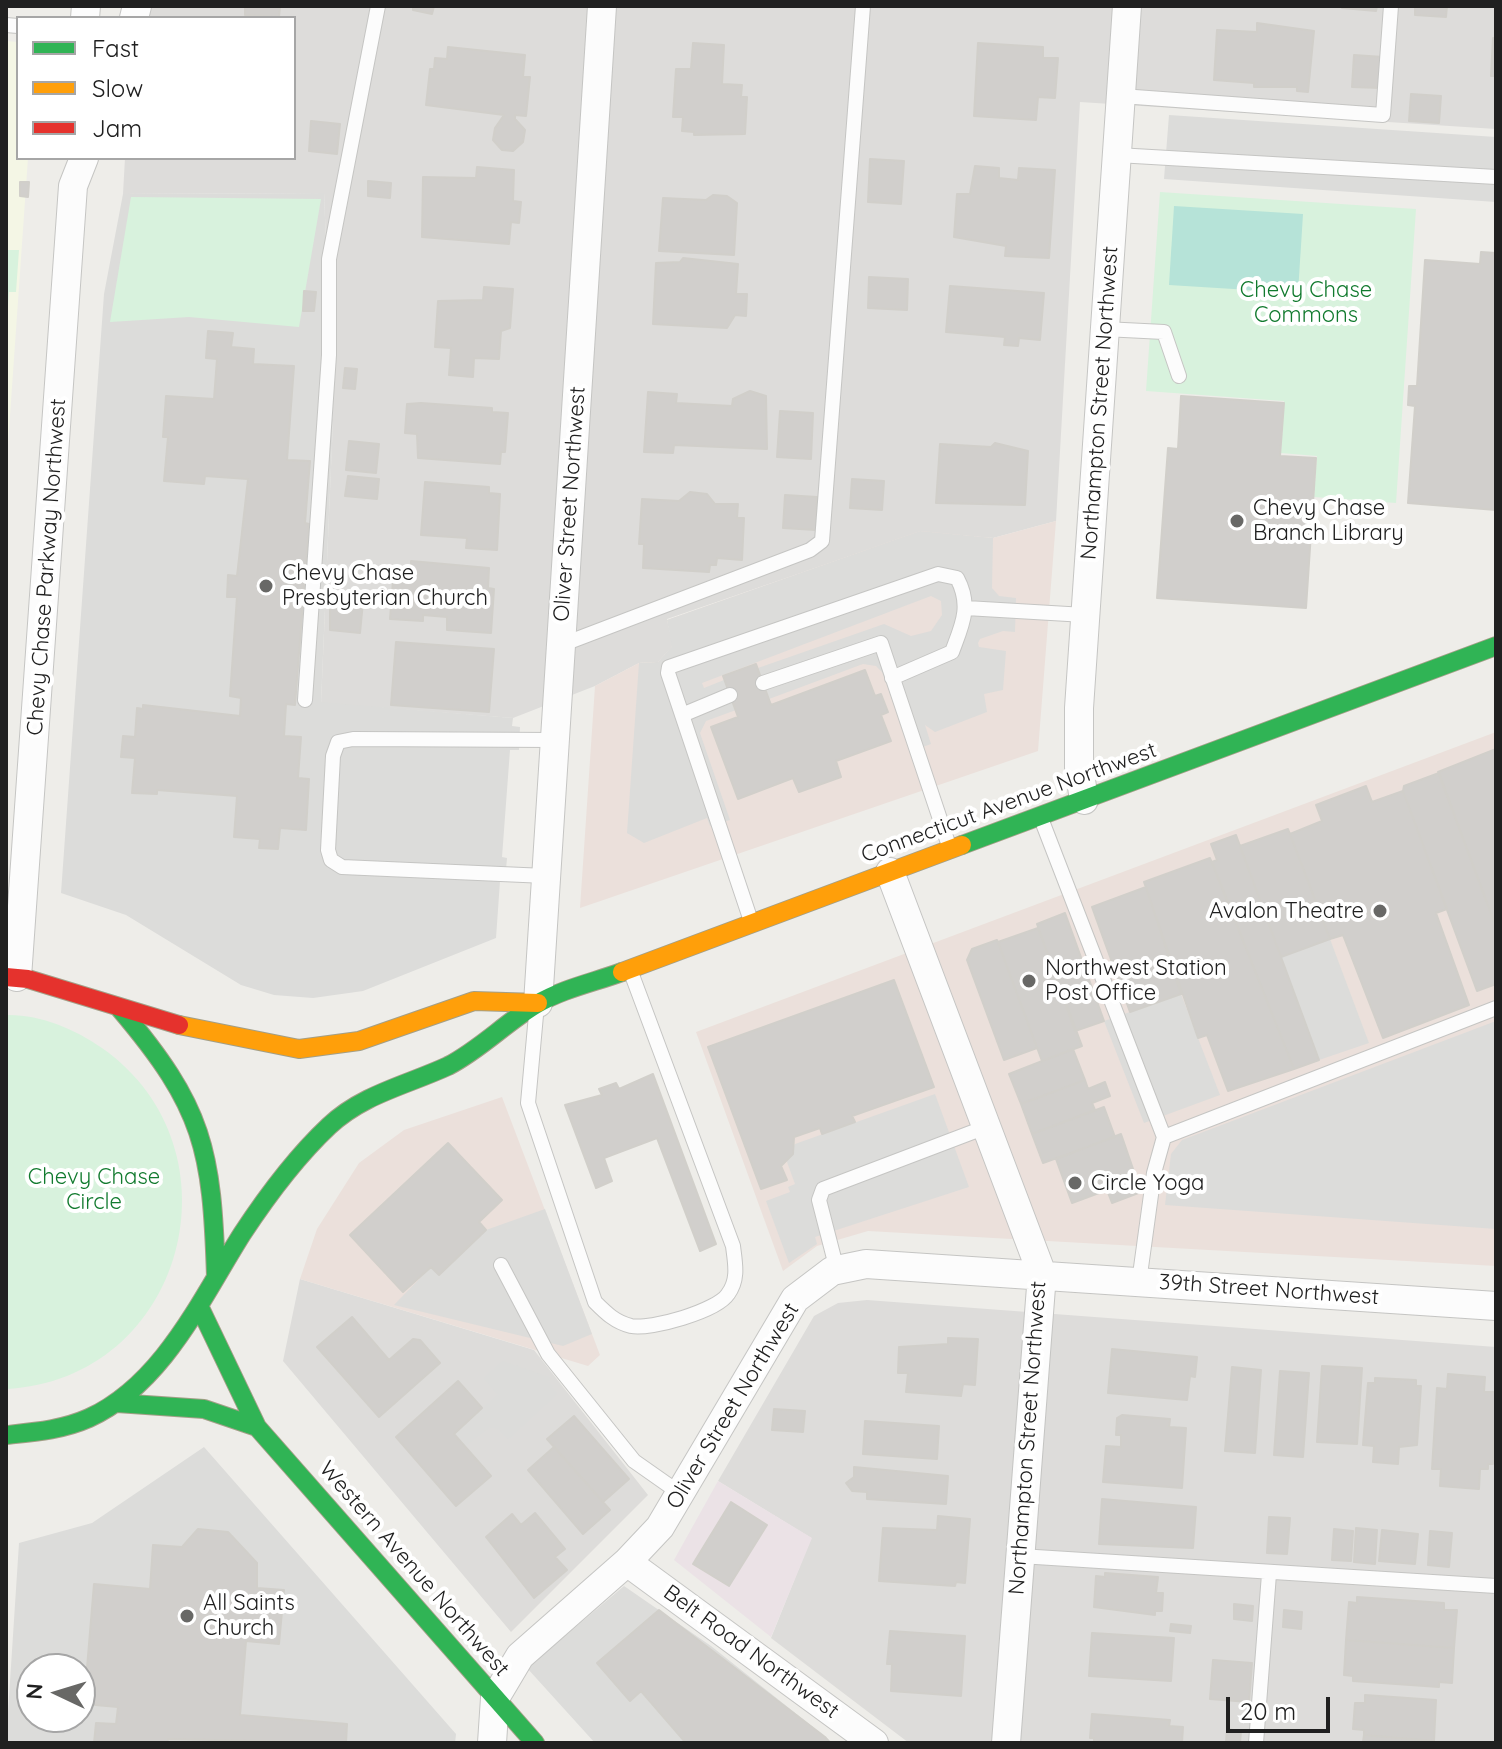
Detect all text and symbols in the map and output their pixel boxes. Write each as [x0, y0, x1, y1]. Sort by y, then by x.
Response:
legend [16, 16, 296, 160]
text: Fast [92, 33, 139, 63]
text: Slow [92, 73, 143, 103]
text: Jam [92, 113, 142, 143]
street label: Northampton Street Northwest [1076, 245, 1124, 561]
park label: Chevy Chase Commons [1240, 277, 1372, 328]
street label: Oliver Street Northwest [549, 386, 591, 622]
street label: Chevy Chase Parkway Northwest [22, 398, 72, 736]
place label: Chevy Chase Branch Library [1253, 495, 1404, 546]
marker: Chevy Chase Branch Library [1228, 512, 1246, 530]
place label: Chevy Chase Presbyterian Church [282, 560, 488, 612]
marker: Chevy Chase Presbyterian Church [257, 577, 275, 595]
street label: Connecticut Avenue Northwest [858, 737, 1160, 869]
place label: Avalon Theatre [1209, 898, 1364, 924]
marker: Avalon Theatre [1371, 902, 1389, 920]
place label: Northwest Station Post Office [1045, 955, 1227, 1006]
marker: Northwest Station Post Office [1020, 972, 1038, 990]
park label: Chevy Chase Circle [28, 1164, 160, 1216]
place label: Circle Yoga [1091, 1170, 1204, 1196]
marker: Circle Yoga [1066, 1174, 1084, 1192]
street label: 39th Street Northwest [1158, 1269, 1380, 1311]
street label: Northampton Street Northwest [1004, 1280, 1052, 1596]
street label: Oliver Street Northwest [661, 1298, 805, 1514]
street label: Western Avenue Northwest [313, 1456, 515, 1682]
street label: Belt Road Northwest [658, 1580, 844, 1724]
place label: All Saints Church [203, 1590, 295, 1642]
marker: All Saints Church [178, 1607, 196, 1625]
north arrow [16, 1653, 96, 1733]
scale bar [1230, 1681, 1334, 1731]
text: N [20, 1682, 49, 1701]
text: 20 m [1240, 1696, 1296, 1726]

